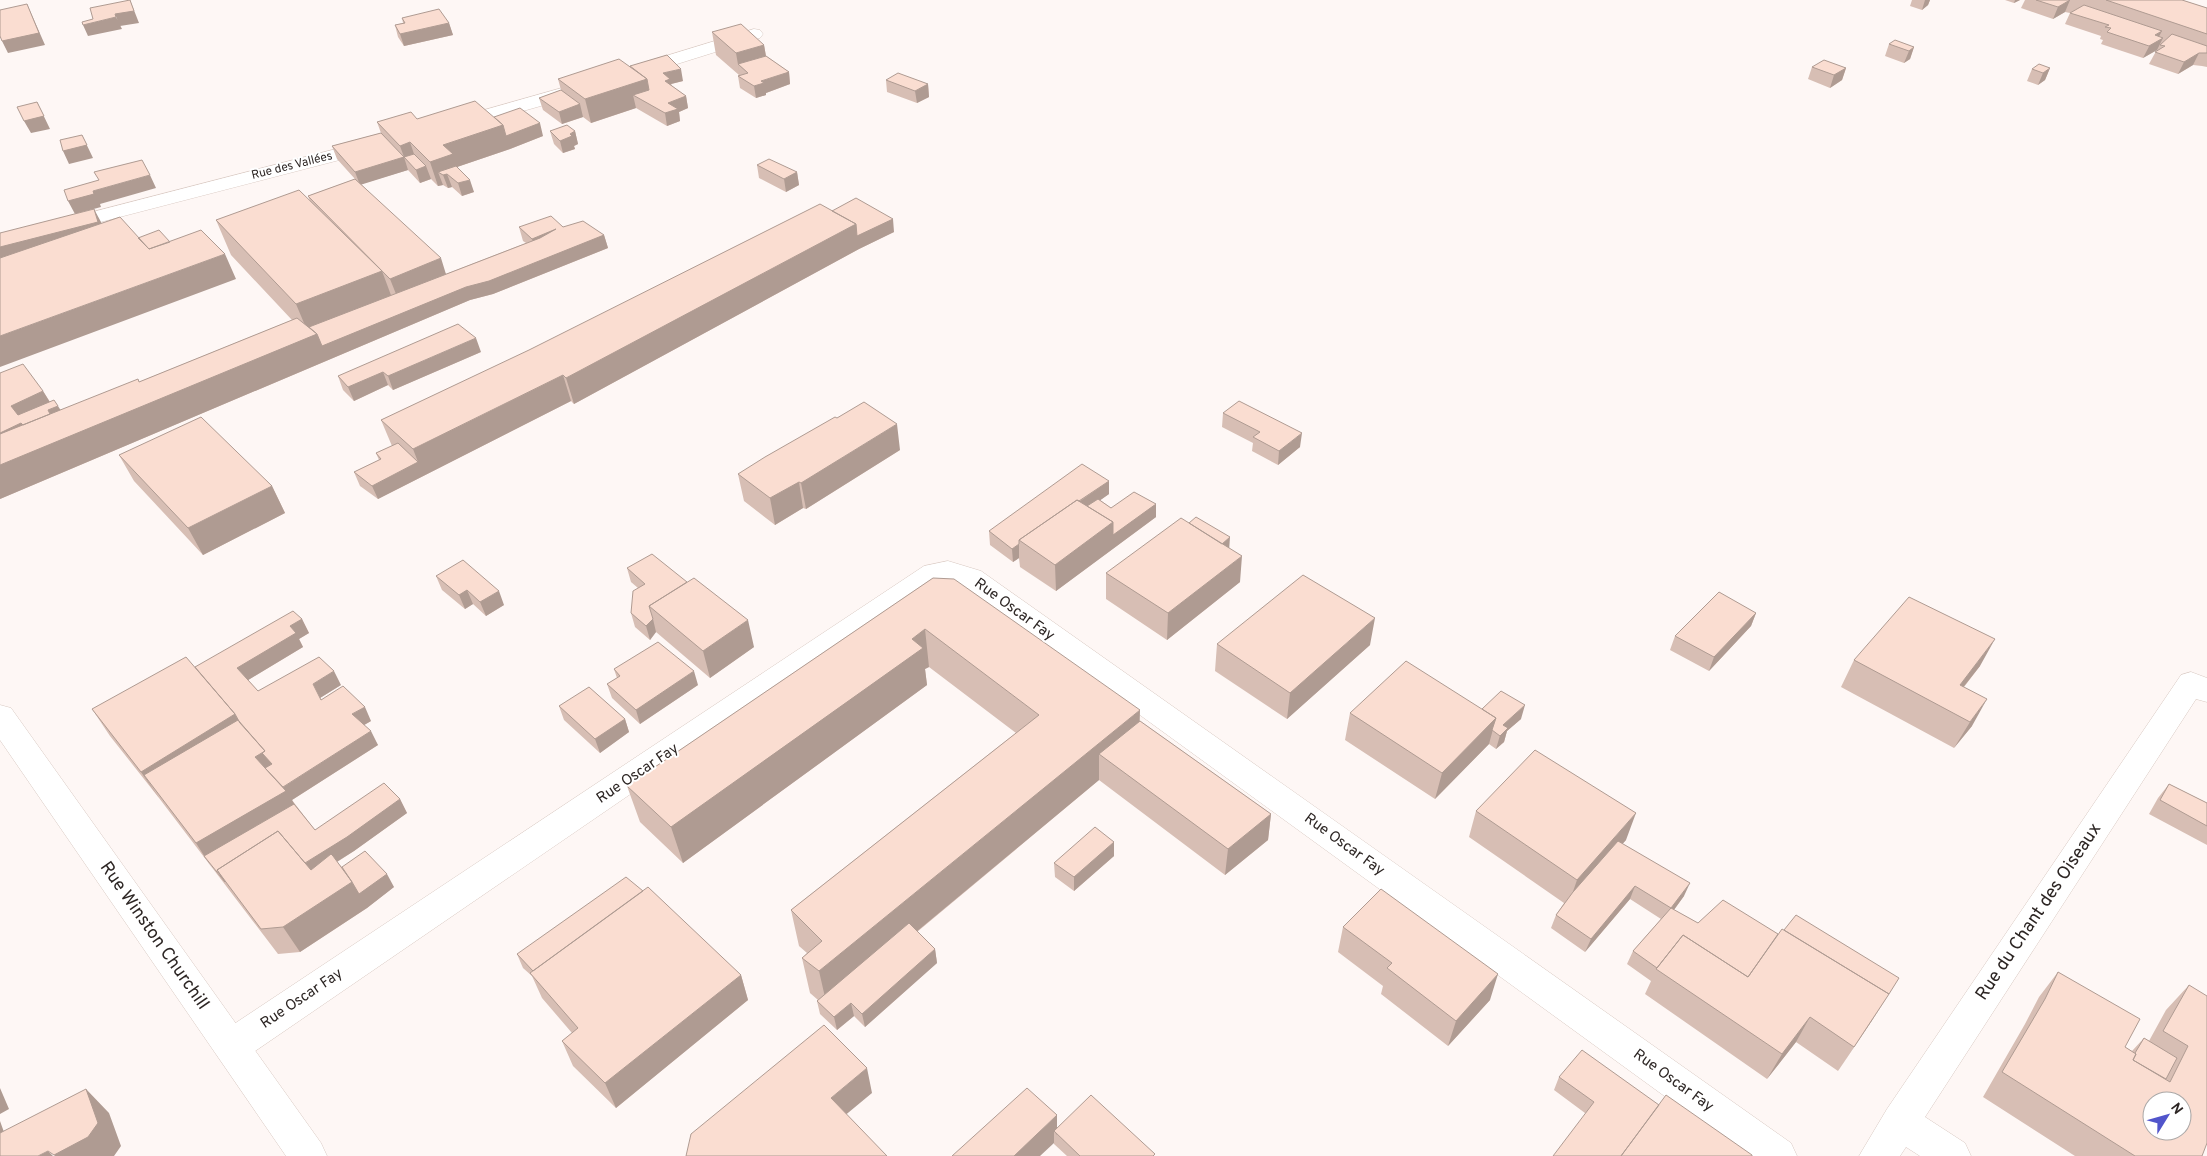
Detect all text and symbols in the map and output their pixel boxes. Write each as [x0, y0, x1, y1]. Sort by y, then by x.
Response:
street label: Rue des Vallées [250, 148, 334, 184]
street label: Rue Oscar Fay [970, 574, 1058, 646]
street label: Rue Oscar Fay [593, 740, 683, 808]
street label: Rue Oscar Fay [1300, 809, 1388, 881]
street label: Rue du Chant des Oiseaux [1971, 819, 2107, 1005]
street label: Rue Winston Churchill [94, 857, 214, 1015]
street label: Rue Oscar Fay [257, 965, 347, 1033]
street label: Rue Oscar Fay [1629, 1045, 1717, 1117]
north arrow [2142, 1091, 2192, 1141]
text: N [2166, 1100, 2186, 1118]

